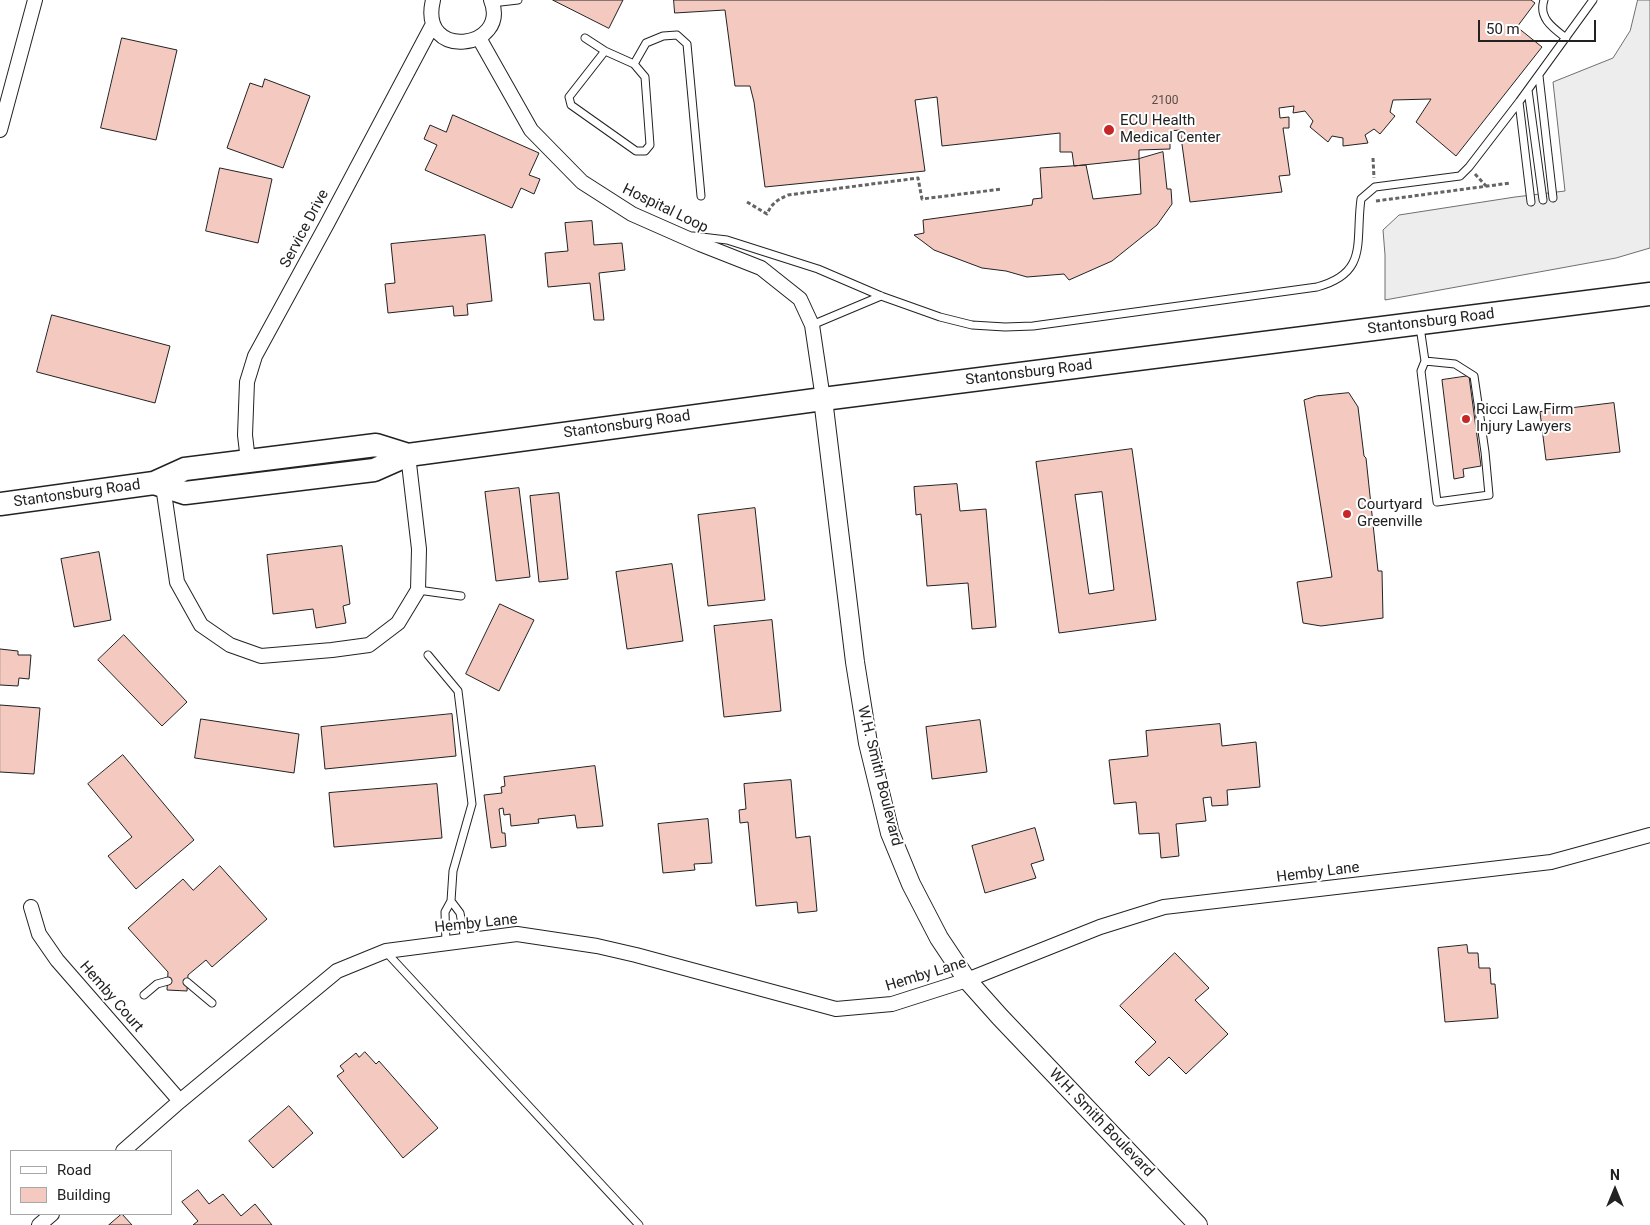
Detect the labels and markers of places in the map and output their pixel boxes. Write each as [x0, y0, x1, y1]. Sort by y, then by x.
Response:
place label: ECU Health Medical Center [1120, 112, 1220, 147]
marker: ECU Health Medical Center [1102, 123, 1116, 137]
place label: Ricci Law Firm Injury Lawyers [1476, 401, 1573, 436]
marker: Ricci Law Firm Injury Lawyers [1460, 413, 1472, 425]
place label: Courtyard Greenville [1357, 496, 1423, 531]
marker: Courtyard Greenville [1341, 508, 1353, 520]

